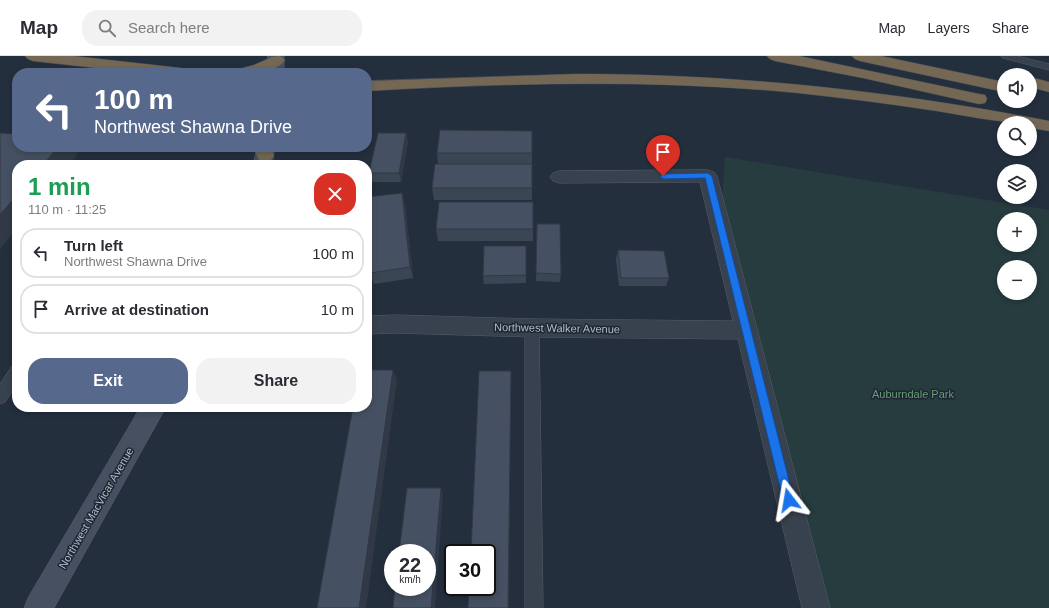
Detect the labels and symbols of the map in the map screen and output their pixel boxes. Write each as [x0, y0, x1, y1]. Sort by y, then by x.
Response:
pin [646, 135, 680, 176]
street label: Northwest Walker Avenue [494, 321, 620, 335]
park label: Auburndale Park [872, 388, 954, 400]
street label: Northwest MacVicar Avenue [56, 445, 136, 571]
position arrow [768, 479, 810, 521]
speed limit sign: 30 [444, 544, 496, 596]

